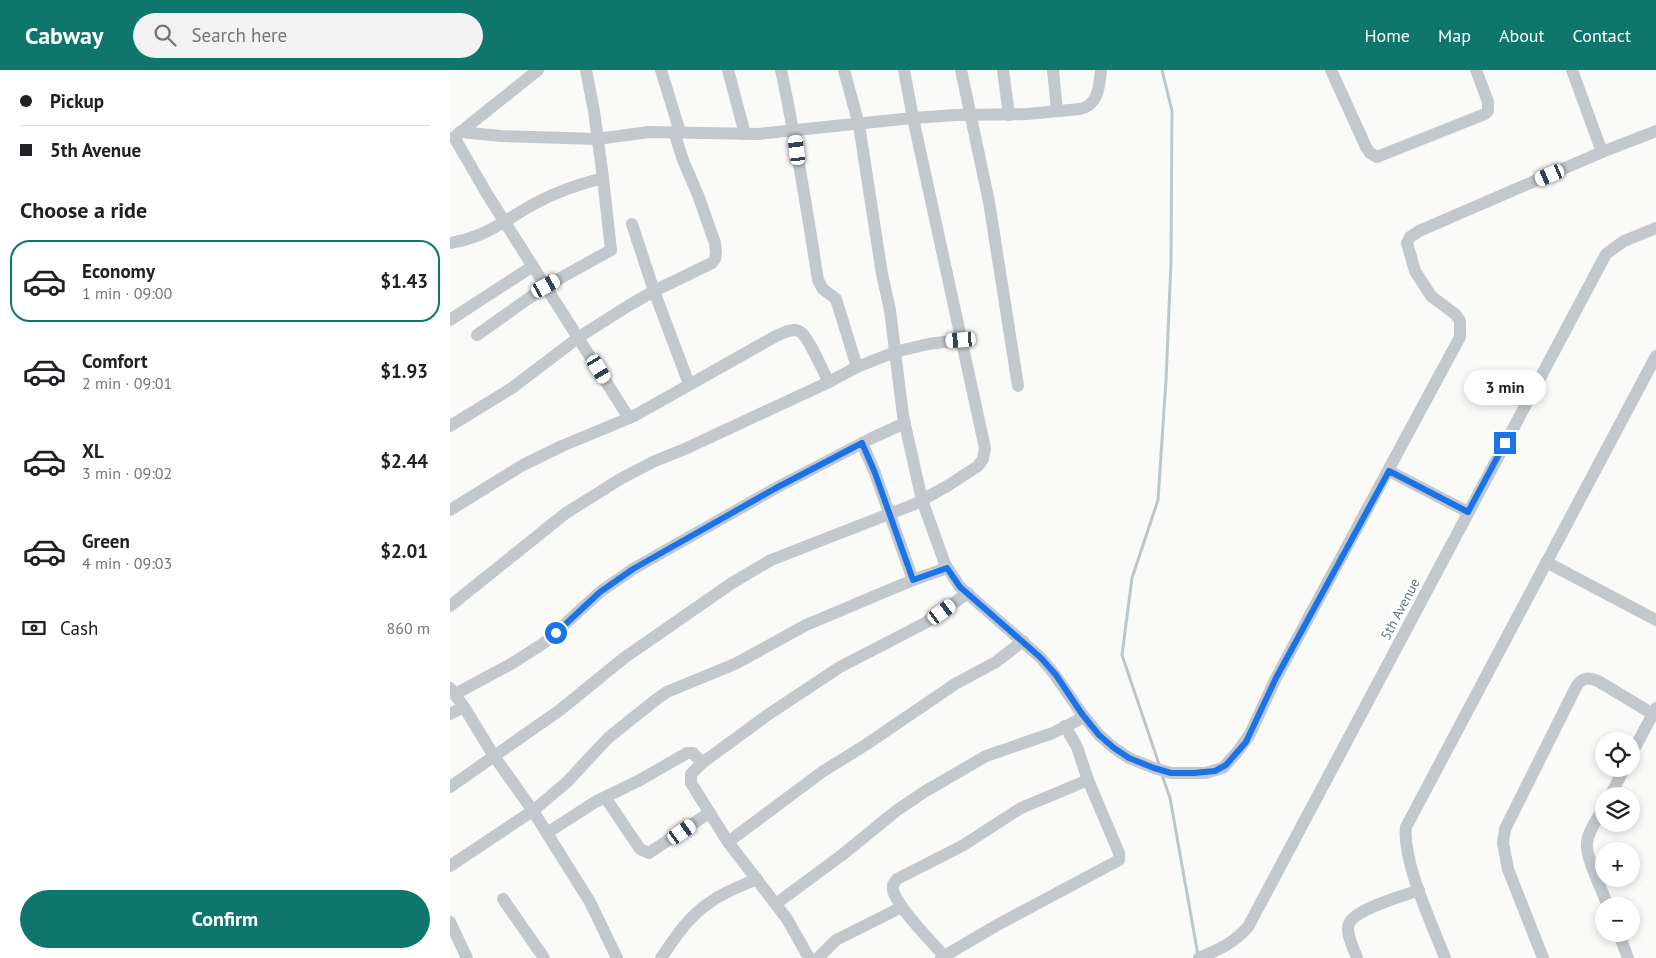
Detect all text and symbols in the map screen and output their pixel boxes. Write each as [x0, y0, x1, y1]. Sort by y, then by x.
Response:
search box [133, 13, 483, 58]
text: Cabway [25, 20, 103, 51]
icon: search [151, 21, 179, 49]
text: Search here [191, 23, 287, 47]
text: Home [1364, 24, 1410, 47]
text: Map [1438, 24, 1471, 47]
text: About [1499, 24, 1545, 47]
text: Contact [1573, 24, 1631, 47]
text: Pickup [50, 89, 104, 113]
car [787, 134, 806, 166]
text: 5th Avenue [50, 138, 141, 162]
car [1533, 162, 1566, 188]
text: Choose a ride [20, 196, 147, 224]
icon: car [22, 259, 67, 304]
text: Economy [82, 259, 155, 283]
text: $1.43 [380, 269, 428, 293]
car [529, 272, 562, 300]
text: 1 min · 09:00 [82, 283, 172, 303]
car [945, 331, 976, 349]
icon: car [22, 349, 67, 394]
text: Comfort [82, 349, 148, 373]
car [584, 352, 613, 386]
text: $1.93 [380, 359, 428, 383]
callout: 3 min [1464, 370, 1546, 406]
text: 2 min · 09:01 [82, 373, 172, 393]
text: 3 min [1485, 377, 1525, 397]
route end [1494, 432, 1516, 454]
icon: car [22, 439, 67, 484]
text: XL [82, 439, 104, 463]
text: $2.44 [380, 449, 428, 473]
text: 3 min · 09:02 [82, 463, 172, 483]
icon: car [22, 529, 67, 574]
text: Green [82, 529, 130, 553]
text: $2.01 [380, 539, 428, 563]
text: 4 min · 09:03 [82, 553, 172, 573]
street label: 5th Avenue [1376, 575, 1424, 643]
car [925, 597, 958, 627]
icon: cash [20, 614, 48, 642]
text: Cash [60, 616, 98, 640]
text: 860 m [387, 618, 430, 638]
route start [545, 622, 567, 644]
map controls [1595, 732, 1640, 942]
button: locate [1595, 732, 1640, 777]
button: layers [1595, 787, 1640, 832]
car [665, 817, 698, 847]
button: + [1595, 842, 1640, 887]
button: Confirm [20, 890, 430, 948]
button: − [1595, 897, 1640, 942]

